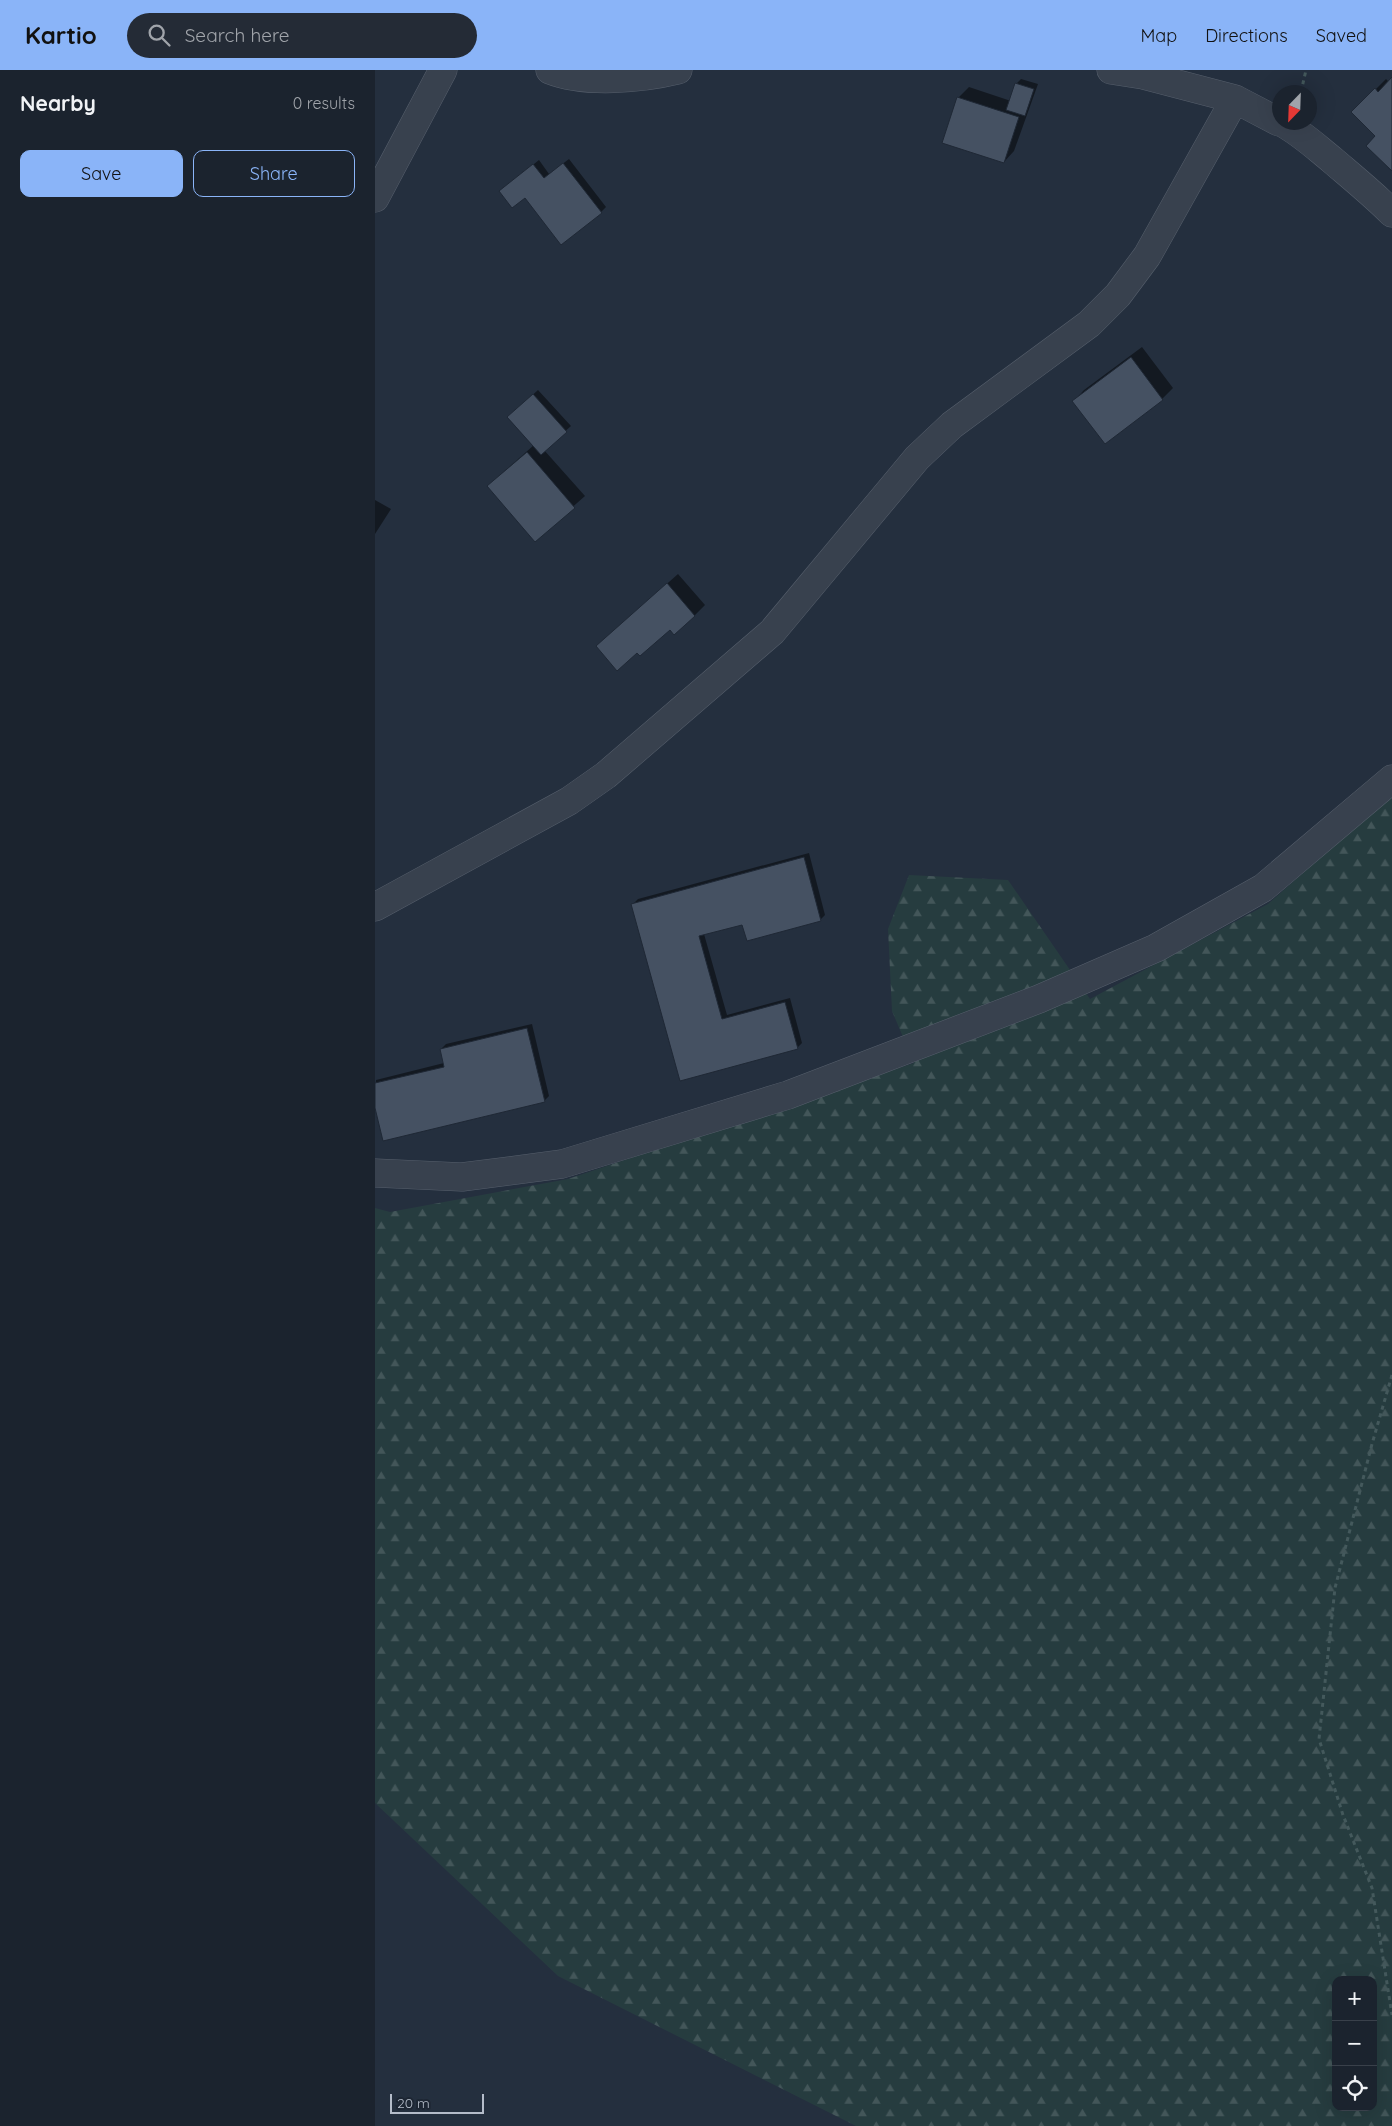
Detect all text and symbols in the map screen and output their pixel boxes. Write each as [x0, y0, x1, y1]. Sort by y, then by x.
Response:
search box [127, 13, 477, 58]
text: Kartio [25, 20, 97, 50]
icon: search [145, 21, 173, 49]
text: Search here [185, 23, 290, 47]
text: Map [1140, 24, 1177, 47]
text: Directions [1205, 24, 1288, 47]
text: Saved [1316, 24, 1367, 47]
north arrow [1272, 85, 1317, 130]
text: Nearby [20, 90, 96, 116]
text: 0 results [293, 93, 355, 113]
button: Save [20, 150, 183, 197]
button: Share [193, 150, 355, 197]
map controls [1332, 1976, 1377, 2111]
button: + [1332, 1976, 1377, 2021]
button: − [1332, 2021, 1377, 2066]
button: locate [1332, 2066, 1377, 2111]
scale bar [390, 2091, 484, 2114]
text: 20 m [397, 2094, 430, 2112]

